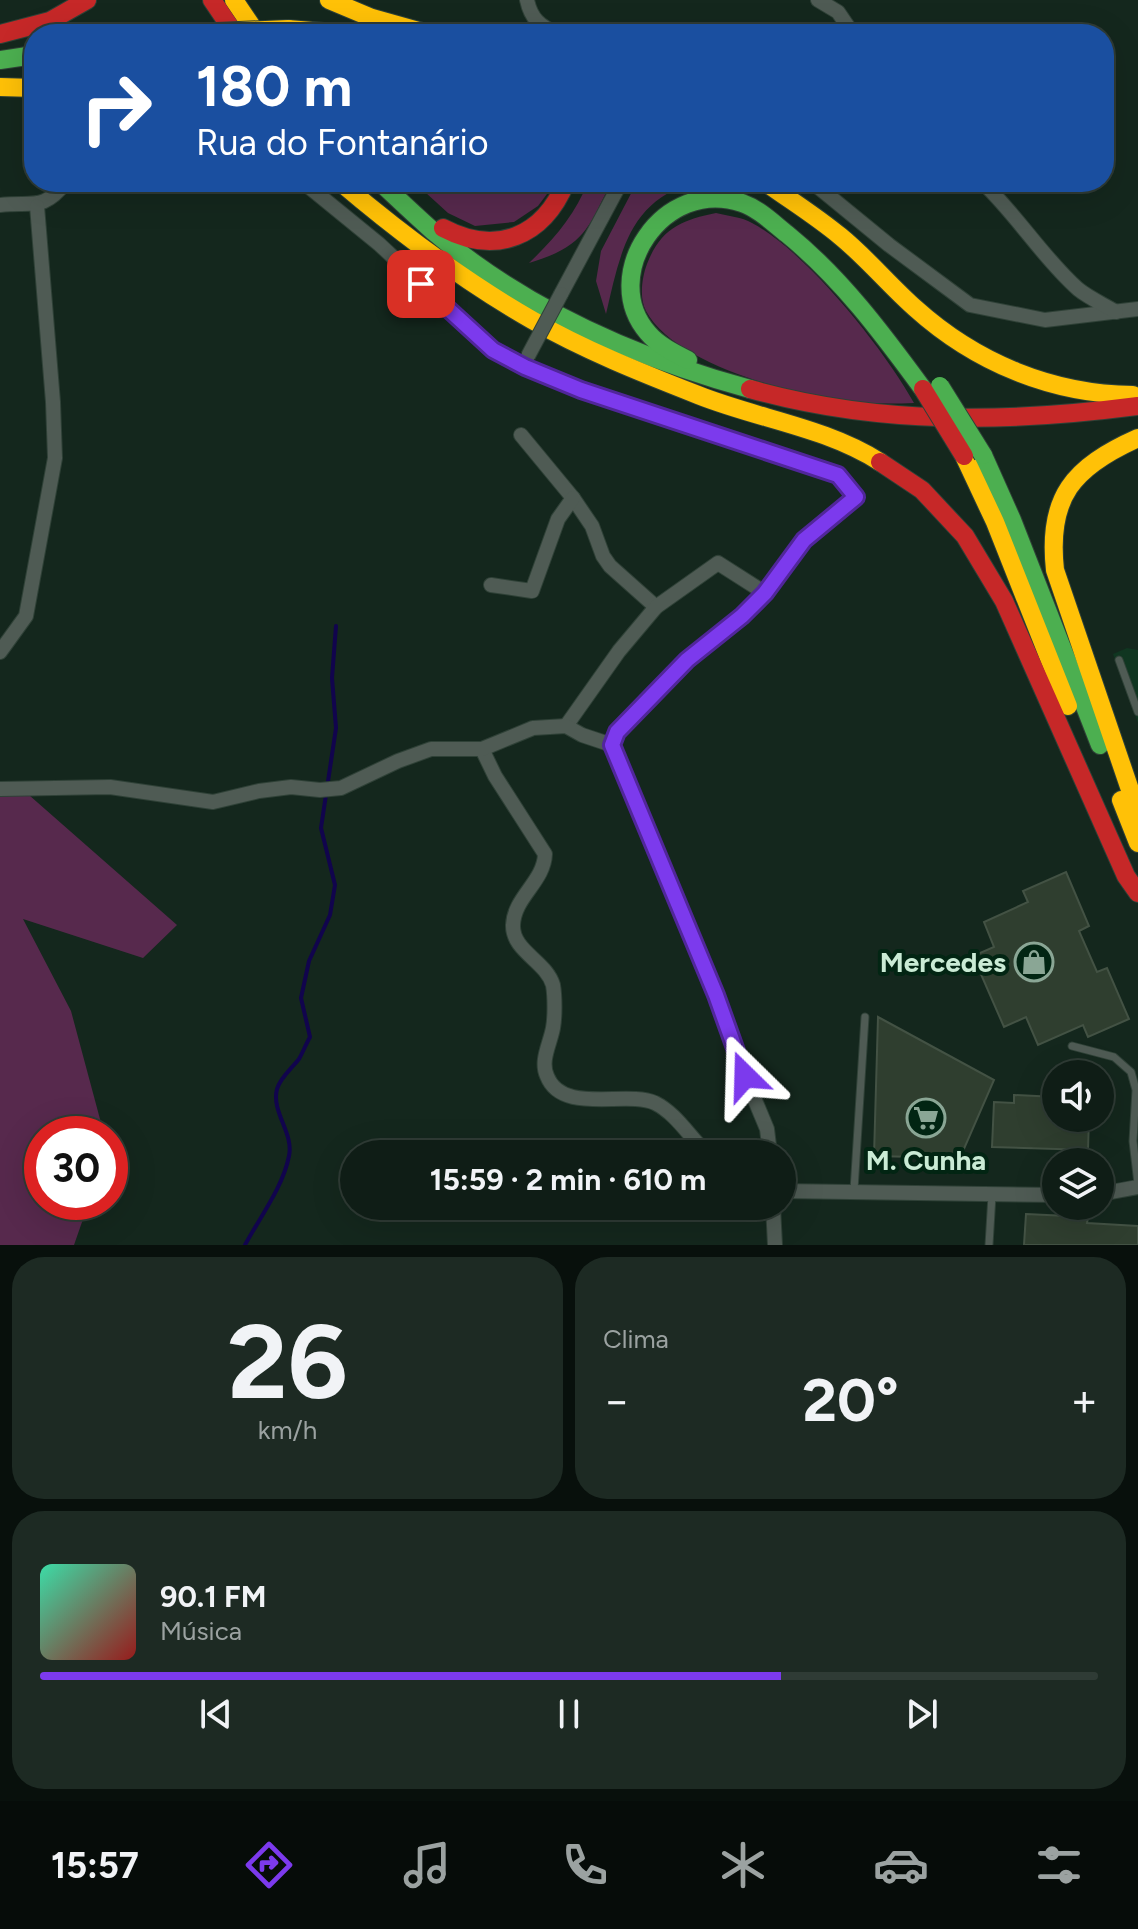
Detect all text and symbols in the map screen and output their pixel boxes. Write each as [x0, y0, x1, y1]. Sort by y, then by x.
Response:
text: 180 m [196, 53, 352, 120]
icon: right [64, 56, 168, 160]
text: Rua do Fontanário [196, 121, 489, 164]
pin [387, 250, 455, 318]
icon: arrive [399, 262, 443, 306]
shop icon: Mercedes [1013, 941, 1055, 983]
place label: Mercedes [880, 945, 1006, 979]
position arrow [703, 1034, 787, 1118]
map controls [1042, 1060, 1114, 1220]
button: sound [1042, 1060, 1114, 1132]
supermarket icon: M. Cunha [905, 1097, 947, 1139]
speed limit sign: 30 [24, 1116, 128, 1220]
place label: M. Cunha [866, 1143, 986, 1177]
button: layers [1042, 1148, 1114, 1220]
text: 15:59 · 2 min · 610 m [430, 1161, 706, 1198]
text: 26 [227, 1299, 348, 1424]
text: Clima [603, 1323, 669, 1355]
text: 20° [802, 1364, 899, 1436]
text: − [603, 1374, 630, 1427]
text: + [1071, 1374, 1098, 1427]
text: km/h [258, 1414, 317, 1446]
text: 90.1 FM [160, 1578, 266, 1615]
text: Música [160, 1615, 242, 1647]
icon: previous [194, 1692, 238, 1736]
icon: pause [547, 1692, 591, 1736]
icon: next [900, 1692, 944, 1736]
icon: directions [241, 1837, 297, 1893]
icon: music [399, 1837, 455, 1893]
icon: phone [557, 1837, 613, 1893]
icon: climate [715, 1837, 771, 1893]
icon: car [873, 1837, 929, 1893]
icon: filters [1031, 1837, 1087, 1893]
text: 15:57 [51, 1844, 139, 1887]

